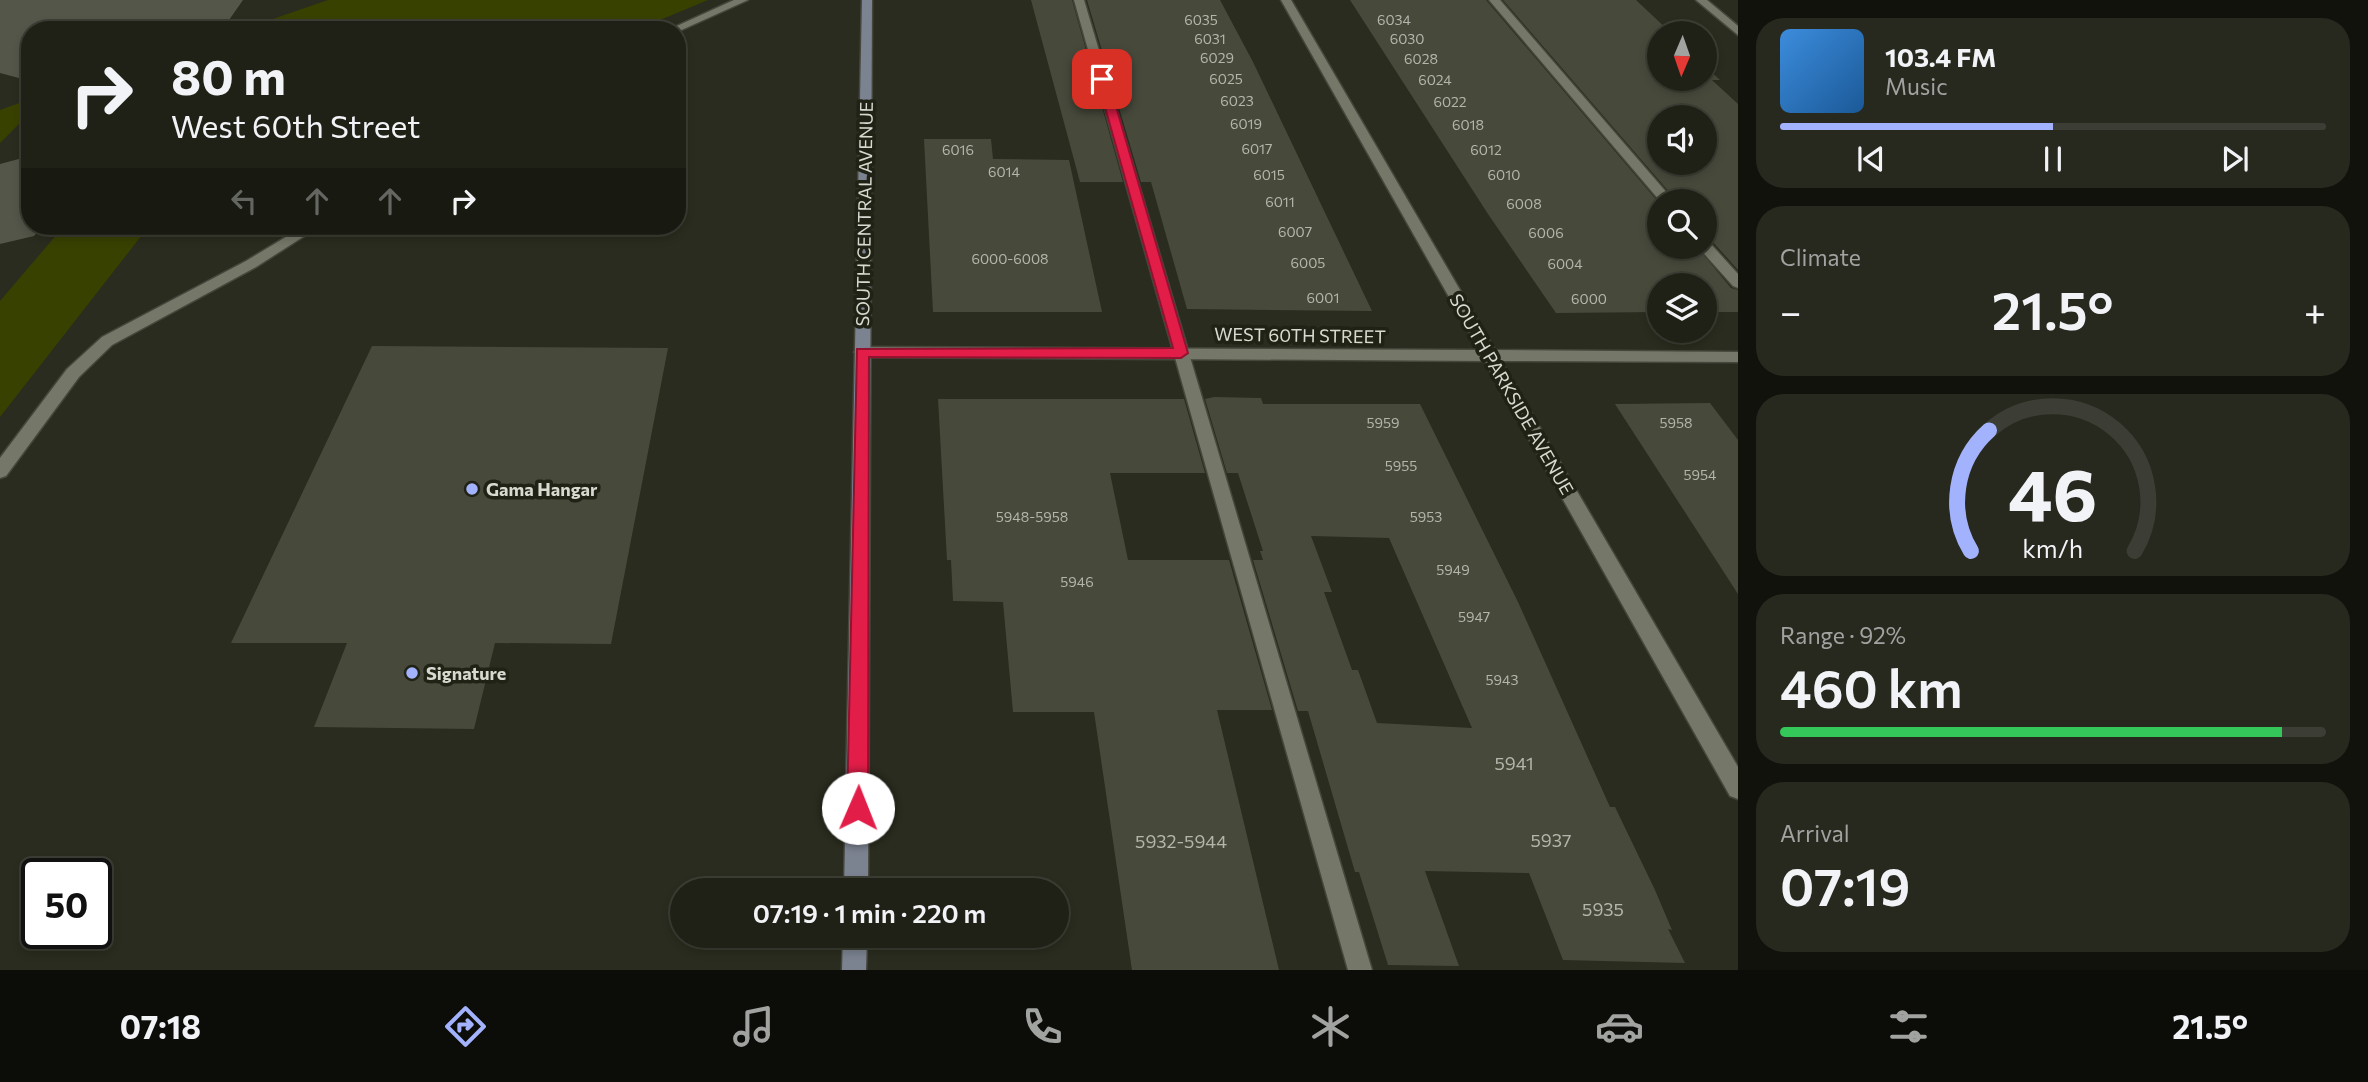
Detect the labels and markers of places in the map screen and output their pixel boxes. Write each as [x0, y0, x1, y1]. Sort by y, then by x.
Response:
pin [1072, 49, 1132, 109]
place label: Gama Hangar [486, 478, 598, 500]
marker: Gama Hangar [464, 481, 480, 497]
place label: Signature [426, 662, 506, 684]
marker: Signature [404, 665, 420, 681]

